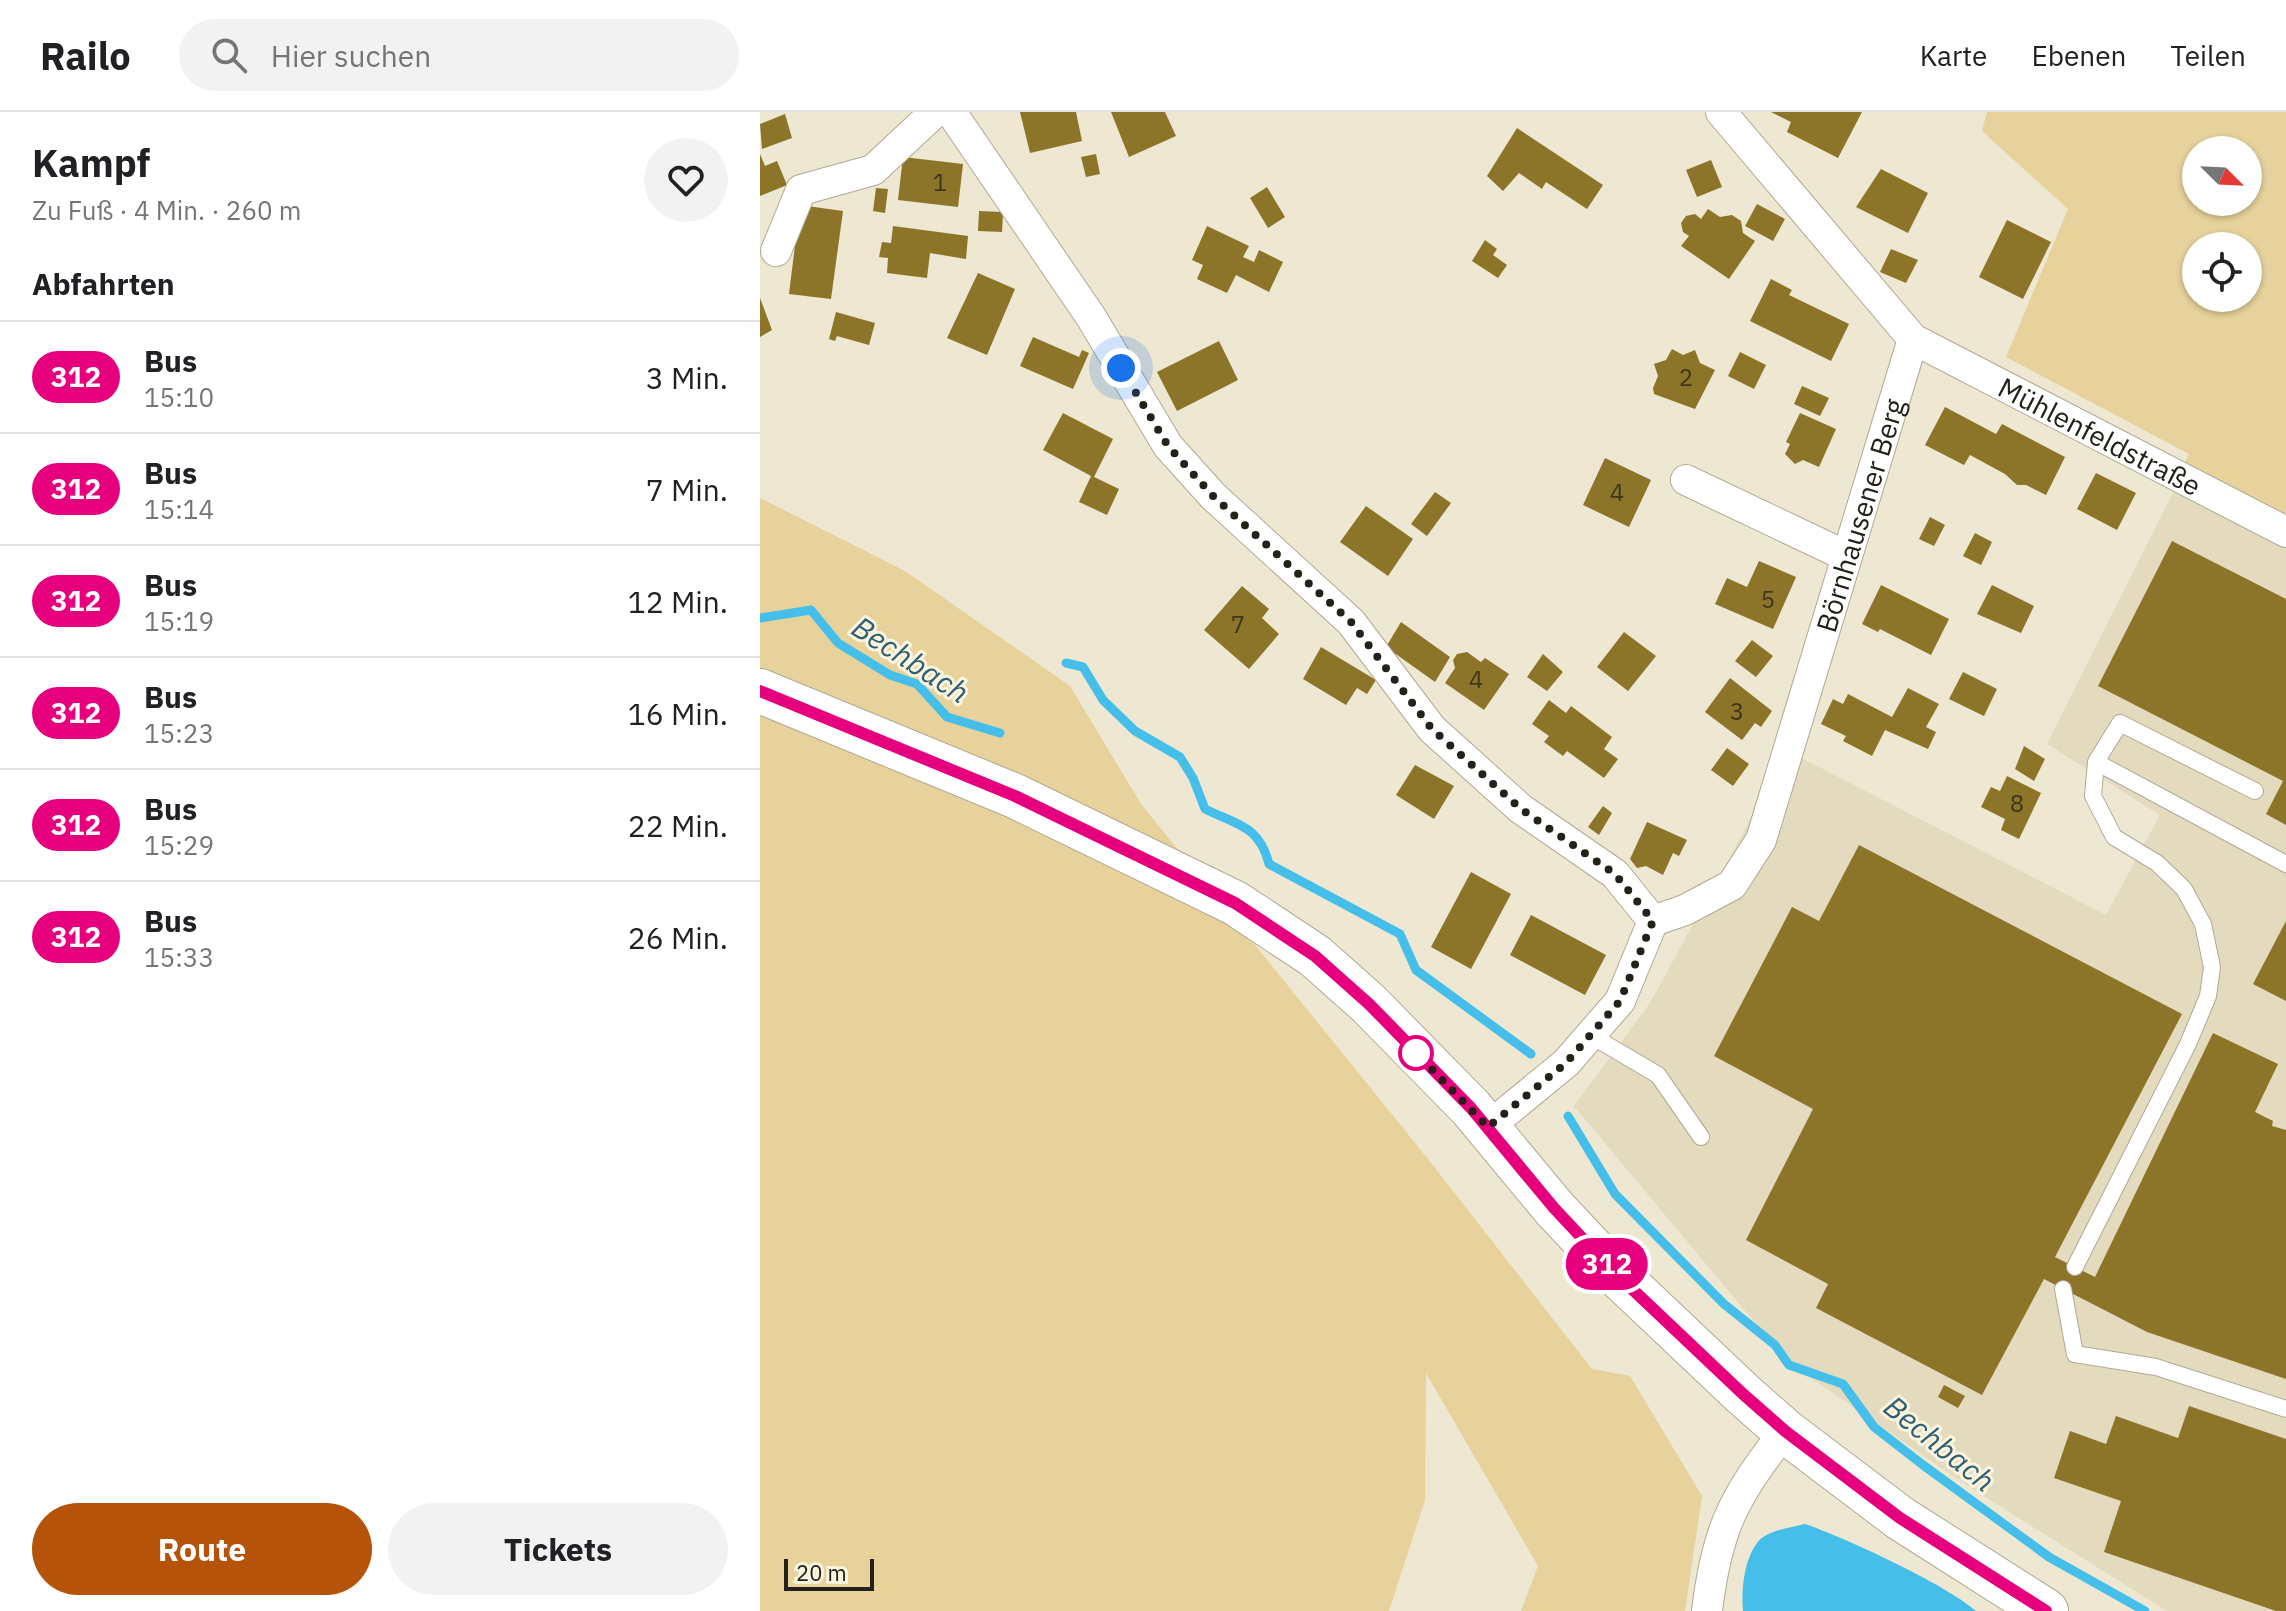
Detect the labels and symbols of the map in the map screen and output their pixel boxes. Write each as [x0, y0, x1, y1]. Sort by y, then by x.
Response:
north arrow [2182, 136, 2262, 216]
house number: 1 [933, 166, 947, 198]
your location [1101, 348, 1141, 388]
house number: 2 [1679, 361, 1693, 393]
street label: Mühlenfeldstraße [1992, 368, 2208, 504]
street label: Börnhausener Berg [1807, 394, 1912, 636]
house number: 4 [1610, 476, 1624, 508]
house number: 5 [1761, 583, 1775, 615]
water label: Bechbach [845, 607, 977, 711]
house number: 7 [1231, 608, 1245, 640]
house number: 4 [1469, 663, 1483, 695]
house number: 3 [1730, 695, 1744, 727]
house number: 8 [2010, 787, 2024, 819]
unlabelled marker [1399, 1036, 1433, 1070]
line badge: 312 [1561, 1238, 1653, 1290]
water label: Bechbach [1877, 1386, 2003, 1500]
scale bar [784, 1555, 874, 1591]

